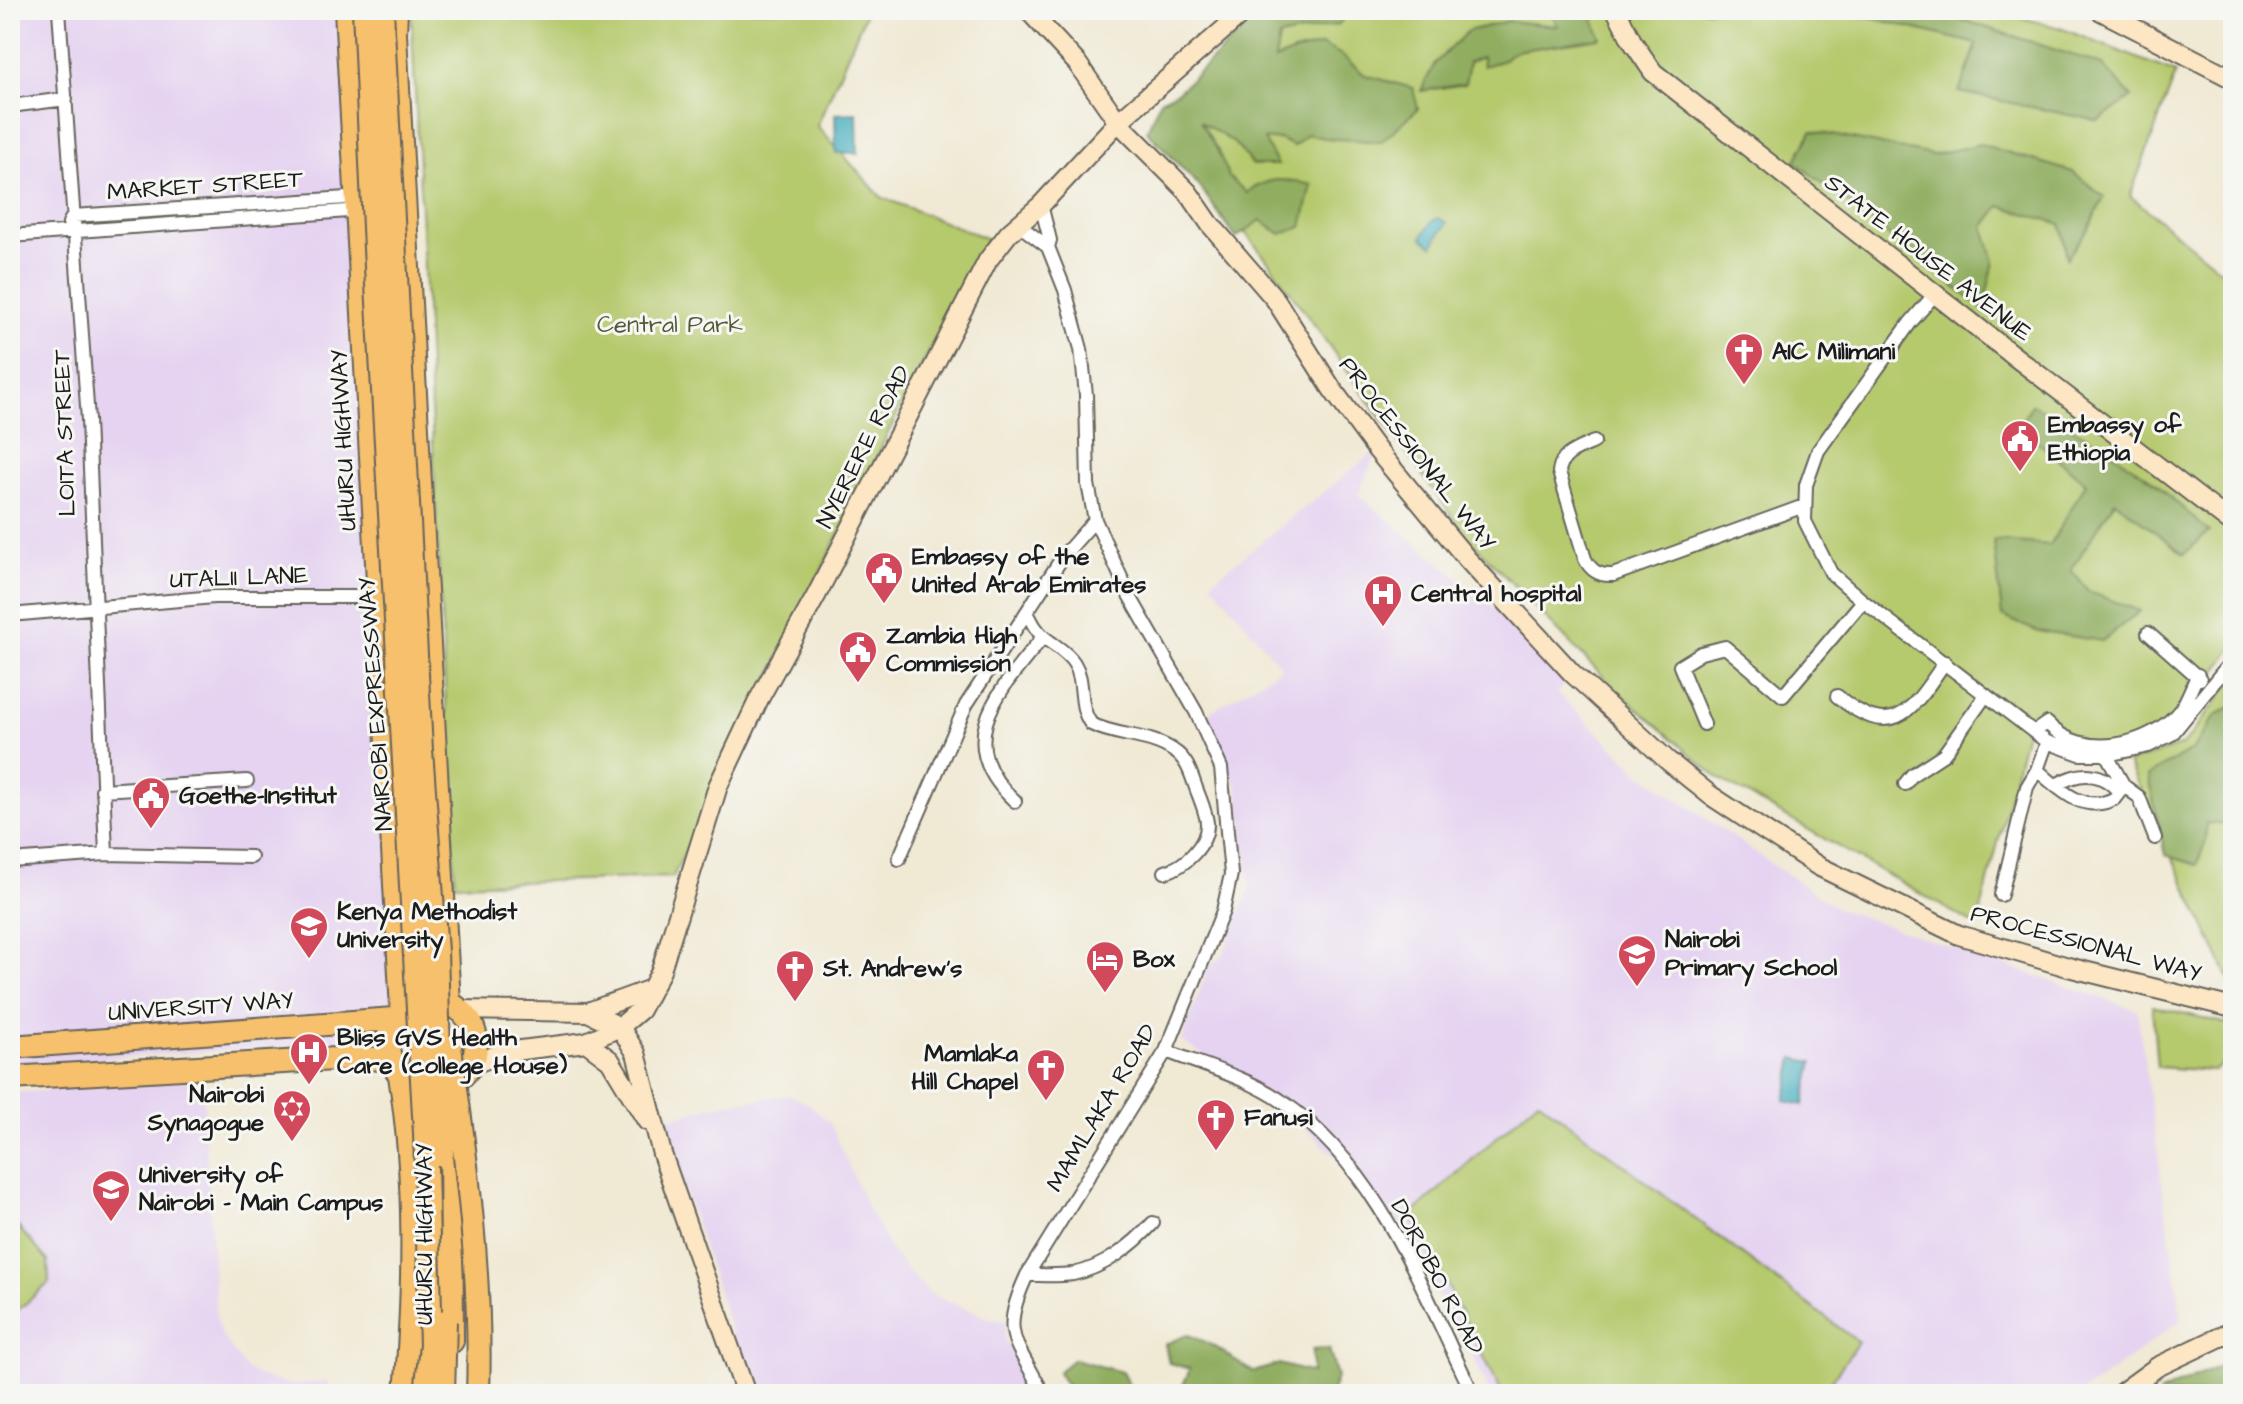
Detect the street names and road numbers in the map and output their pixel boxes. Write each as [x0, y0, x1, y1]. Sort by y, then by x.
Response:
street label: MARKET STREET [106, 162, 304, 210]
street label: STATE HOUSE AVENUE [1817, 166, 2039, 350]
street label: UHURU HIGHWAY [322, 348, 366, 532]
street label: LOITA STREET [45, 349, 85, 517]
street label: PROCESSIONAL WAY [1330, 350, 1504, 558]
street label: NYERERE ROAD [808, 360, 920, 534]
street label: UTALII LANE [169, 559, 309, 597]
street label: NAIROBI EXPRESSWAY [350, 576, 402, 832]
street label: PROCESSIONAL WAY [1967, 897, 2205, 991]
street label: UNIVERSITY WAY [107, 984, 295, 1030]
street label: MAMLAKA ROAD [1038, 1018, 1166, 1198]
street label: UHURU HIGHWAY [408, 1143, 442, 1325]
street label: DOROBO ROAD [1382, 1193, 1492, 1361]

